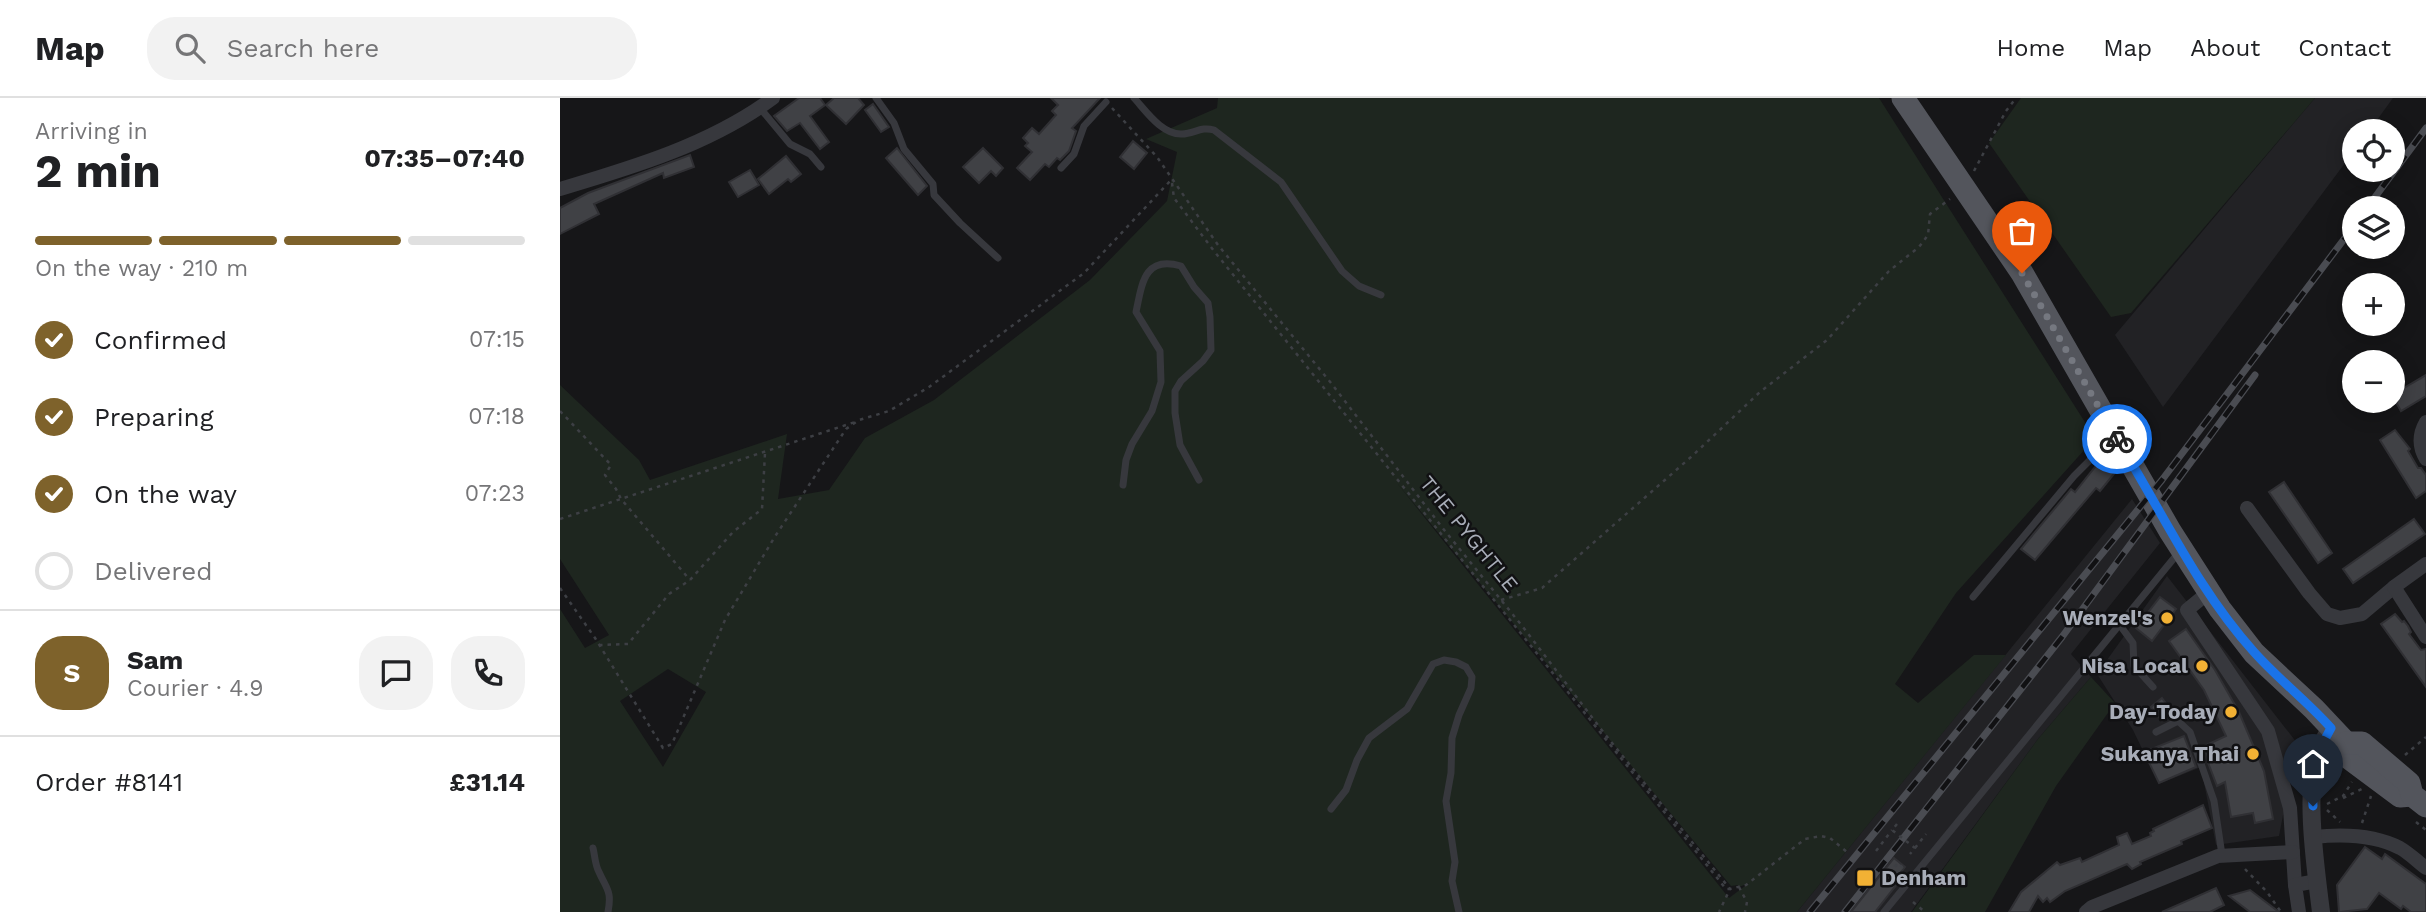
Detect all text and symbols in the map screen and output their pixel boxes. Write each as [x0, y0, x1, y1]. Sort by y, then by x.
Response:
search box [147, 17, 637, 80]
text: Map [35, 29, 105, 68]
icon: search [171, 29, 209, 67]
text: Search here [227, 33, 379, 63]
text: Home [1997, 34, 2065, 62]
text: Map [2103, 34, 2152, 62]
text: About [2190, 34, 2260, 62]
text: Contact [2298, 34, 2391, 62]
text: Arriving in [35, 118, 148, 145]
map controls [2342, 119, 2405, 413]
button: locate [2342, 119, 2405, 182]
text: 07:35–07:40 [364, 143, 525, 173]
text: 2 min [35, 144, 161, 198]
button: layers [2342, 196, 2405, 259]
pin [1992, 201, 2052, 273]
icon: bag [2003, 212, 2041, 250]
text: On the way · 210 m [35, 255, 248, 282]
button: + [2342, 273, 2405, 336]
icon: check [35, 321, 73, 359]
text: Confirmed [94, 325, 227, 355]
text: 07:15 [469, 326, 525, 353]
button: − [2342, 350, 2405, 413]
icon: check [35, 398, 73, 436]
text: Preparing [94, 402, 214, 432]
text: 07:18 [468, 403, 525, 430]
courier [2082, 404, 2152, 474]
icon: bike [2098, 420, 2136, 458]
street label: THE PYGHTLE [1415, 471, 1524, 597]
icon: check [35, 475, 73, 513]
text: On the way [94, 479, 237, 509]
text: 07:23 [465, 480, 525, 507]
text: Delivered [94, 556, 213, 586]
place label: Wenzel's [2062, 605, 2153, 630]
marker: Wenzel's [2159, 610, 2175, 626]
button: chat [359, 636, 433, 710]
button: phone [451, 636, 525, 710]
text: Sam [127, 645, 183, 675]
place label: Nisa Local [2081, 653, 2188, 678]
text: S [64, 658, 80, 688]
marker: Nisa Local [2194, 658, 2210, 674]
text: Courier · 4.9 [127, 675, 263, 702]
place label: Day-Today [2109, 699, 2217, 724]
marker: Day-Today [2223, 704, 2239, 720]
pin [2283, 734, 2343, 806]
place label: Sukanya Thai [2101, 741, 2239, 766]
icon: home [2294, 745, 2332, 783]
marker: Sukanya Thai [2245, 746, 2261, 762]
text: Order #8141 [35, 767, 183, 797]
text: £31.14 [449, 767, 525, 797]
place label: Denham [1881, 865, 1966, 890]
marker: Denham [1855, 868, 1875, 888]

